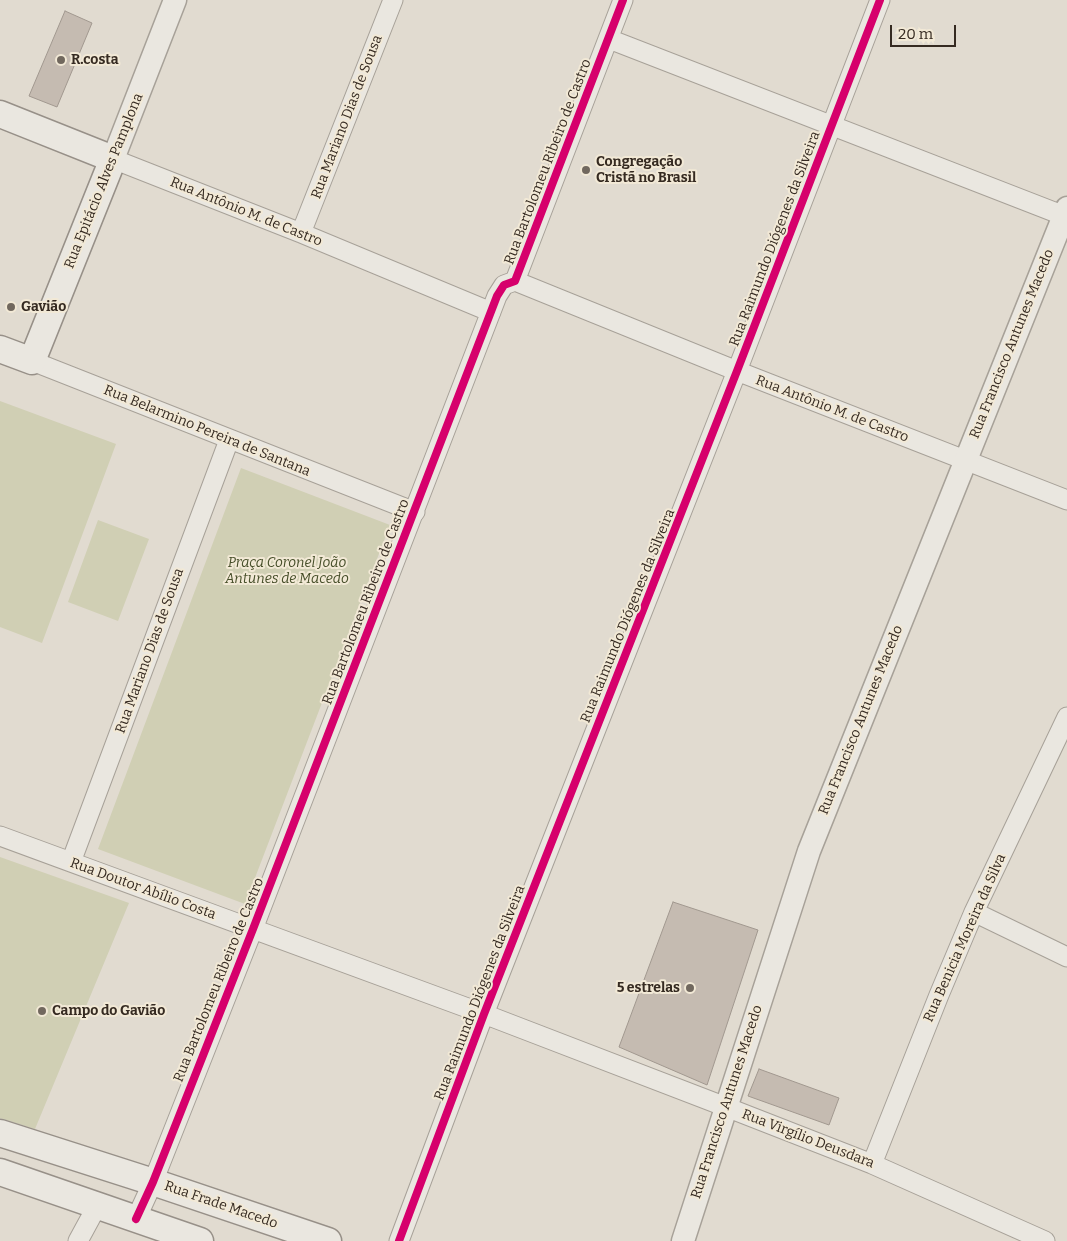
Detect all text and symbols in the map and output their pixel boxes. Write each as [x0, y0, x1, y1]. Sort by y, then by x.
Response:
scale bar [892, 15, 958, 47]
text: 20 m [898, 25, 933, 43]
street label: Rua Mariano Dias de Sousa [308, 33, 386, 201]
place label: R.costa [71, 52, 119, 68]
marker: R.costa [55, 54, 67, 66]
street label: Rua Bartolomeu Ribeiro de Castro [501, 57, 595, 267]
street label: Rua Epitácio Alves Pamplona [61, 91, 147, 271]
street label: Rua Raimundo Diógenes da Silveira [726, 129, 824, 349]
place label: Congregação Cristã no Brasil [596, 154, 696, 186]
marker: Congregação Cristã no Brasil [580, 164, 592, 176]
street label: Rua Antônio M. de Castro [168, 174, 324, 250]
street label: Rua Francisco Antunes Macedo [966, 247, 1058, 441]
place label: Gavião [21, 299, 66, 315]
marker: Gavião [5, 301, 17, 313]
street label: Rua Antônio M. de Castro [753, 372, 911, 446]
street label: Rua Belarmino Pereira de Santana [101, 382, 313, 480]
street label: Rua Bartolomeu Ribeiro de Castro [319, 497, 413, 707]
street label: Rua Raimundo Diógenes da Silveira [577, 507, 679, 725]
park label: Praça Coronel João Antunes de Macedo [225, 555, 349, 588]
street label: Rua Mariano Dias de Sousa [112, 566, 188, 736]
street label: Rua Francisco Antunes Macedo [815, 623, 907, 817]
street label: Rua Benicia Moreira da Silva [920, 851, 1010, 1025]
street label: Rua Doutor Abílio Costa [68, 855, 218, 923]
street label: Rua Bartolomeu Ribeiro de Castro [170, 875, 268, 1085]
street label: Rua Raimundo Diógenes da Silveira [431, 883, 529, 1103]
place label: 5 estrelas [617, 980, 680, 996]
marker: 5 estrelas [684, 982, 696, 994]
place label: Campo do Gavião [52, 1003, 165, 1019]
street label: Rua Francisco Antunes Macedo [688, 1003, 766, 1201]
marker: Campo do Gavião [36, 1005, 48, 1017]
street label: Rua Virgílio Deusdara [739, 1106, 877, 1172]
street label: Rua Frade Macedo [162, 1178, 280, 1232]

